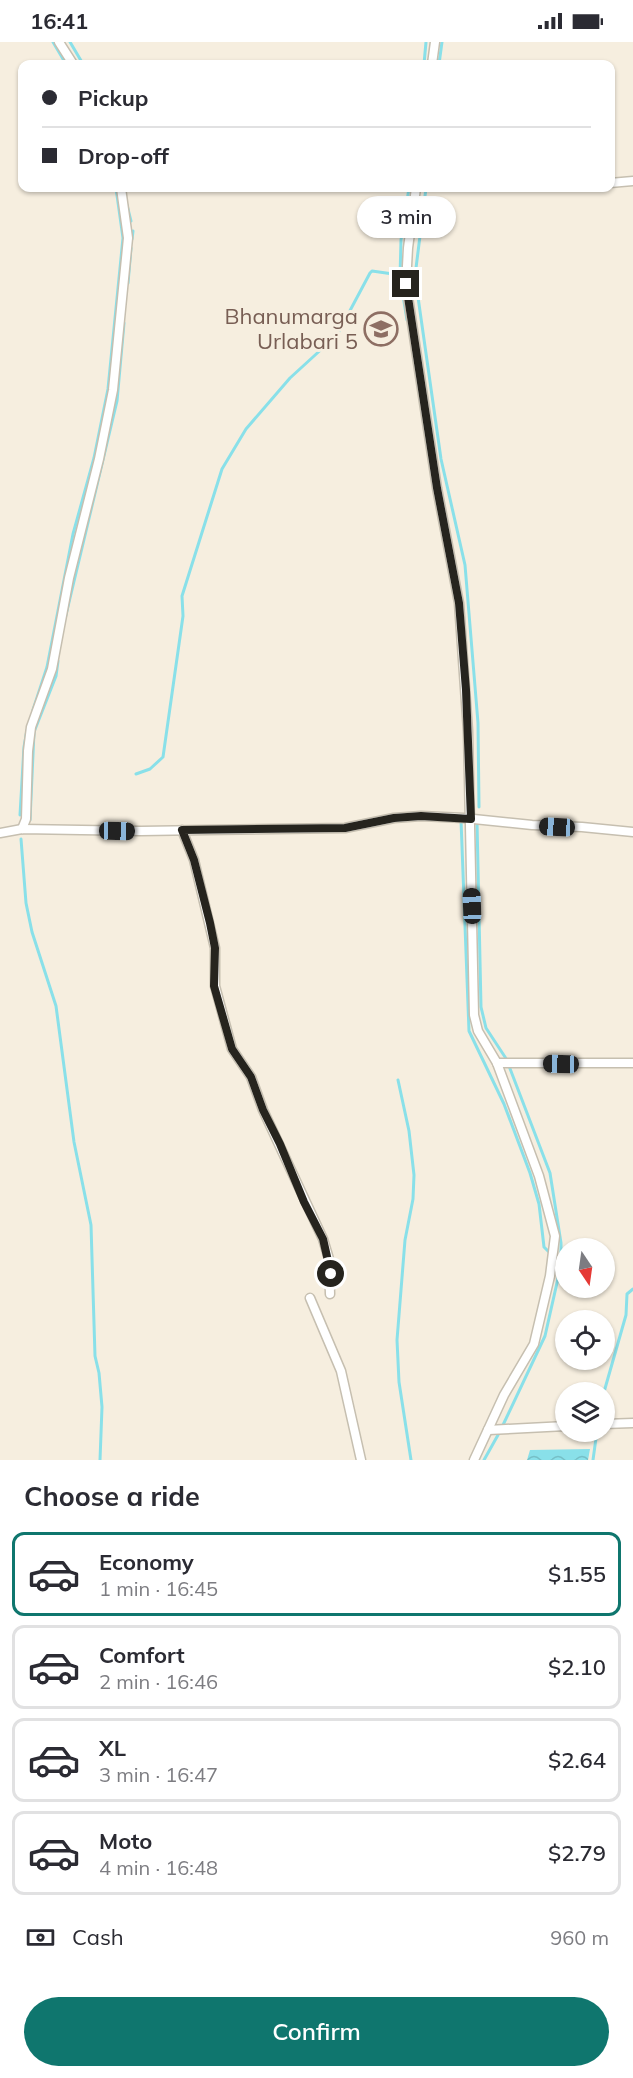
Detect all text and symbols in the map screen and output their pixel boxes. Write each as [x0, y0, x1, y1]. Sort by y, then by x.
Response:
text: 16:41 [30, 7, 88, 35]
text: Pickup [78, 84, 148, 112]
text: Drop-off [78, 142, 169, 170]
callout: 3 min [356, 197, 456, 239]
text: 3 min [381, 204, 432, 229]
route end [392, 270, 419, 297]
place label: Bhanumarga Urlabari 5 [225, 302, 358, 355]
school or university icon: Bhanumarga Urlabari 5 [363, 311, 399, 347]
car [539, 817, 575, 837]
car [99, 822, 135, 840]
car [462, 888, 482, 924]
car [543, 1055, 579, 1073]
north arrow [555, 1238, 615, 1298]
map controls [555, 1238, 615, 1442]
route start [317, 1260, 344, 1287]
button: locate [555, 1310, 615, 1370]
button: layers [555, 1382, 615, 1442]
text: Choose a ride [24, 1479, 200, 1513]
icon: car [27, 1547, 81, 1601]
text: Economy [99, 1548, 194, 1576]
text: $1.55 [548, 1560, 606, 1588]
text: 1 min · 16:45 [99, 1576, 218, 1601]
icon: car [27, 1640, 81, 1694]
text: Comfort [99, 1641, 185, 1669]
text: $2.10 [548, 1653, 606, 1681]
text: 2 min · 16:46 [99, 1669, 218, 1694]
icon: car [27, 1733, 81, 1787]
text: XL [99, 1734, 126, 1762]
text: $2.64 [548, 1746, 606, 1774]
text: 3 min · 16:47 [99, 1762, 218, 1787]
icon: car [27, 1826, 81, 1880]
text: Moto [99, 1827, 152, 1855]
text: $2.79 [548, 1839, 606, 1867]
text: 4 min · 16:48 [99, 1855, 218, 1880]
icon: cash [24, 1921, 57, 1954]
text: Cash [72, 1923, 124, 1951]
text: 960 m [550, 1925, 609, 1950]
button: Confirm [24, 1997, 609, 2066]

